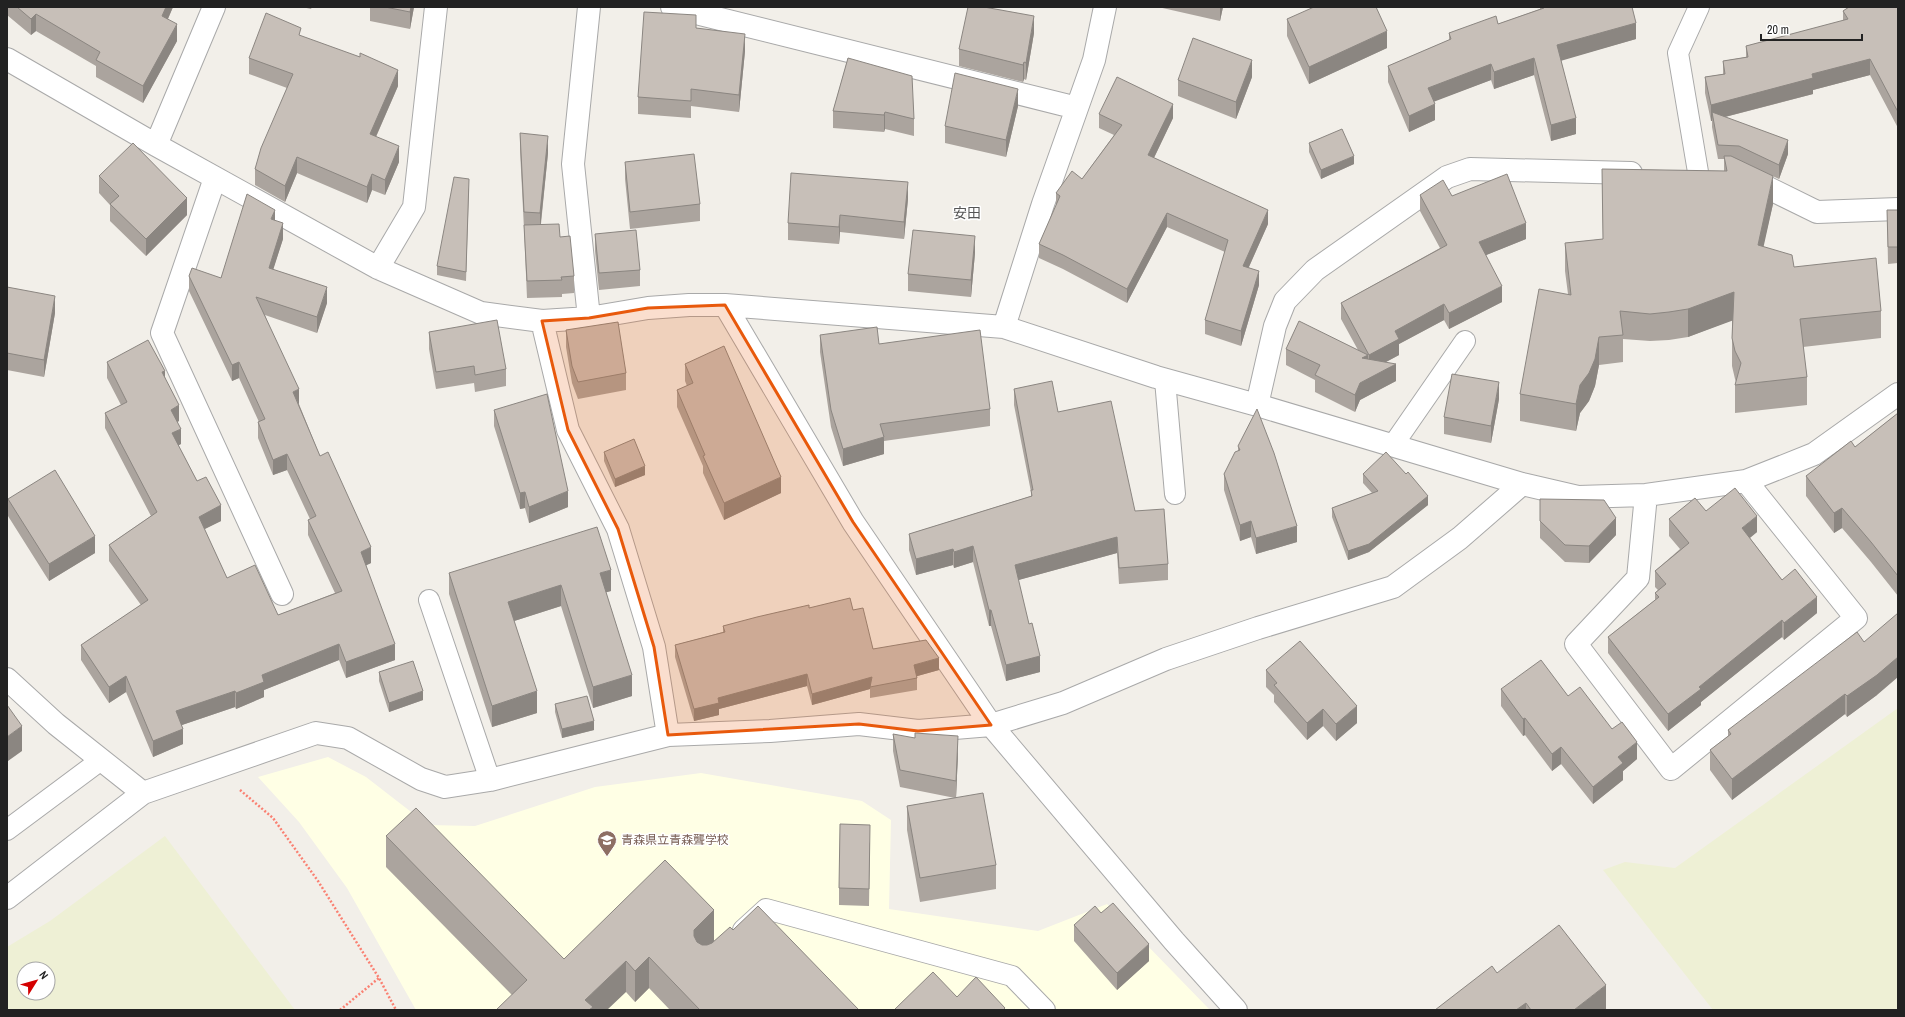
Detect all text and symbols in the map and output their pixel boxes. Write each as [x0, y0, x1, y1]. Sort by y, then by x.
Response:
scale bar [1761, 16, 1862, 42]
text: 20 m [1767, 22, 1789, 38]
district label: 安田 [953, 204, 981, 222]
school or university icon: 青森県立青森聾学校 [596, 829, 618, 857]
place label: 青森県立青森聾学校 [621, 832, 729, 848]
north arrow [16, 961, 56, 1001]
text: N [36, 968, 52, 982]

